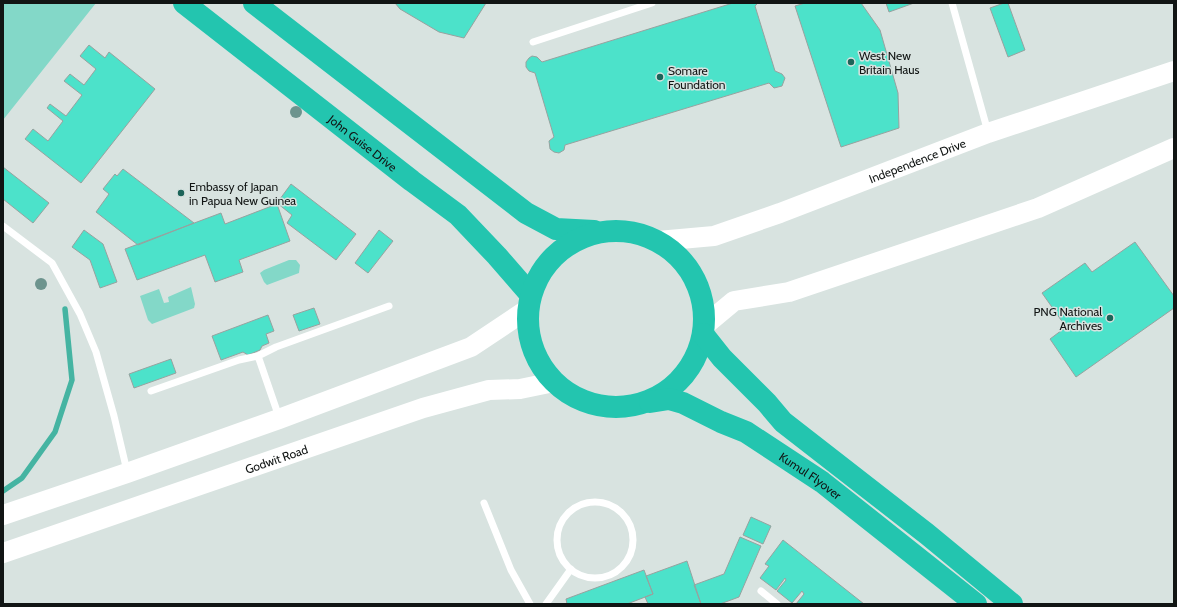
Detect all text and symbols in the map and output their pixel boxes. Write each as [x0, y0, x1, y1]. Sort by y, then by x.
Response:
place label: West New Britain Haus [859, 48, 920, 77]
marker: West New Britain Haus [846, 57, 856, 67]
place label: Somare Foundation [668, 63, 726, 92]
marker: Somare Foundation [655, 72, 665, 82]
street label: John Guise Drive [325, 111, 400, 174]
street label: Independence Drive [866, 135, 968, 186]
place label: Embassy of Japan in Papua New Guinea [189, 179, 296, 208]
marker: Embassy of Japan in Papua New Guinea [176, 188, 186, 198]
place label: PNG National Archives [1033, 304, 1102, 333]
marker: PNG National Archives [1105, 313, 1115, 323]
street label: Godwit Road [243, 441, 310, 476]
street label: Kumul Flyover [777, 449, 845, 502]

